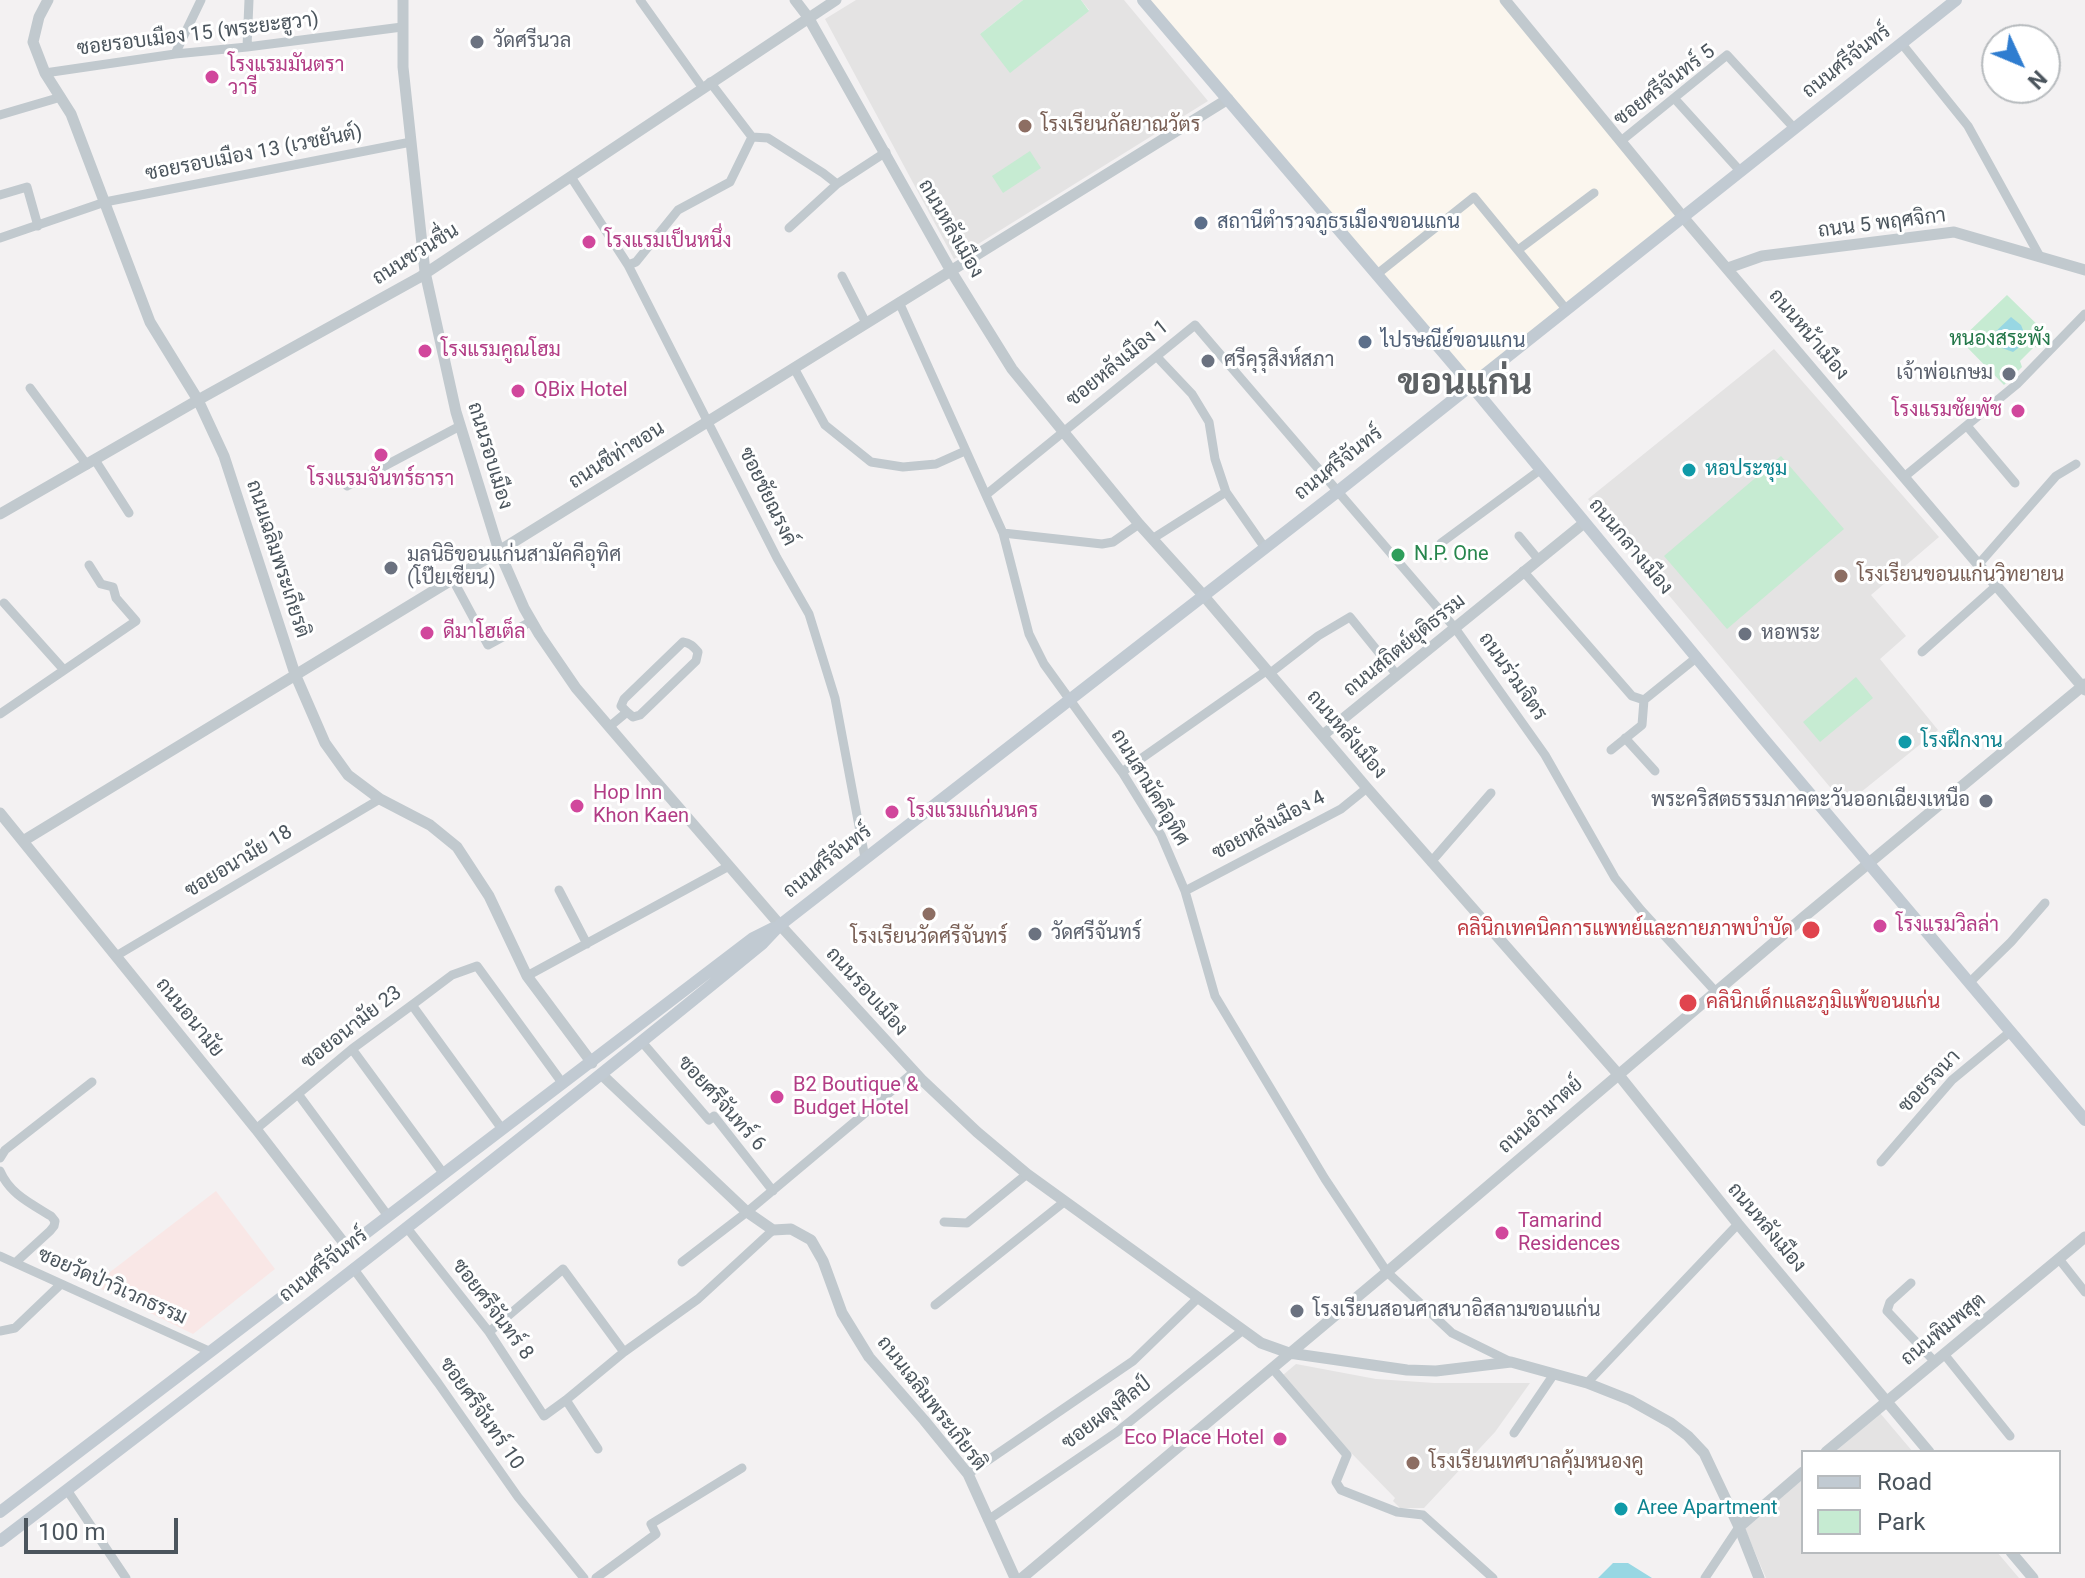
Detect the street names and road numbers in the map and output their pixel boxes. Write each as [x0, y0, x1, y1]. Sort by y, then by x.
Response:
street label: ซอยรอบเมือง 15 (พระยะฮูวา) [76, 8, 320, 62]
street label: ถนนศรีจันทร์ [1798, 20, 1896, 104]
street label: ซอยศรีจันทร์ 5 [1610, 40, 1720, 132]
street label: ซอยรอบเมือง 13 (เวชยันต์) [144, 121, 364, 187]
street label: ถนนหลังเมือง [912, 175, 988, 283]
street label: ถนน 5 พฤศจิกา [1817, 204, 1947, 244]
street label: ถนนชวนชื่น [368, 219, 464, 291]
street label: ถนนหน้าเมือง [1763, 285, 1853, 385]
street label: ซอยหลังเมือง 1 [1062, 316, 1174, 412]
street label: ถนนรอบเมือง [461, 400, 517, 512]
street label: ถนนชีท่าขอน [565, 417, 669, 495]
street label: ถนนศรีจันทร์ [1290, 422, 1388, 506]
street label: ซอยชัยณรงค์ [733, 444, 801, 550]
street label: ถนนเฉลิมพระเกียรติ [240, 477, 314, 641]
street label: ถนนกลางเมือง [1583, 494, 1677, 600]
street label: ถนนสถิตย์ยุติธรรม [1339, 589, 1471, 703]
street label: ถนนร่วมจิตร [1473, 628, 1551, 726]
street label: ถนนหลังเมือง [1301, 686, 1391, 784]
street label: ถนนสามัคคีอุทิศ [1105, 725, 1193, 851]
street label: ซอยหลังเมือง 4 [1208, 786, 1330, 866]
street label: ถนนศรีจันทร์ [779, 820, 877, 904]
street label: ซอยอนามัย 18 [181, 821, 297, 903]
street label: ถนนรอบเมือง [820, 943, 912, 1041]
street label: ถนนอนามัย [150, 974, 228, 1062]
street label: ซอยอนามัย 23 [297, 981, 407, 1075]
street label: ซอยรจนา [1894, 1045, 1966, 1119]
street label: ซอยศรีจันทร์ 6 [672, 1051, 770, 1157]
street label: ถนนอำมาตย์ [1494, 1073, 1588, 1159]
street label: ถนนหลังเมือง [1722, 1178, 1810, 1278]
street label: ถนนศรีจันทร์ [275, 1224, 373, 1308]
street label: ซอยวัดป่าวิเวกธรรม [34, 1243, 190, 1331]
street label: ซอยศรีจันทร์ 8 [446, 1255, 538, 1365]
street label: ถนนพิมพสุต [1897, 1289, 1991, 1371]
street label: ถนนเฉลิมพระเกียรติ [871, 1332, 991, 1476]
street label: ซอยศรีจันทร์ 10 [434, 1353, 528, 1475]
street label: ซอยผดุงศิลป์ [1058, 1373, 1156, 1455]

